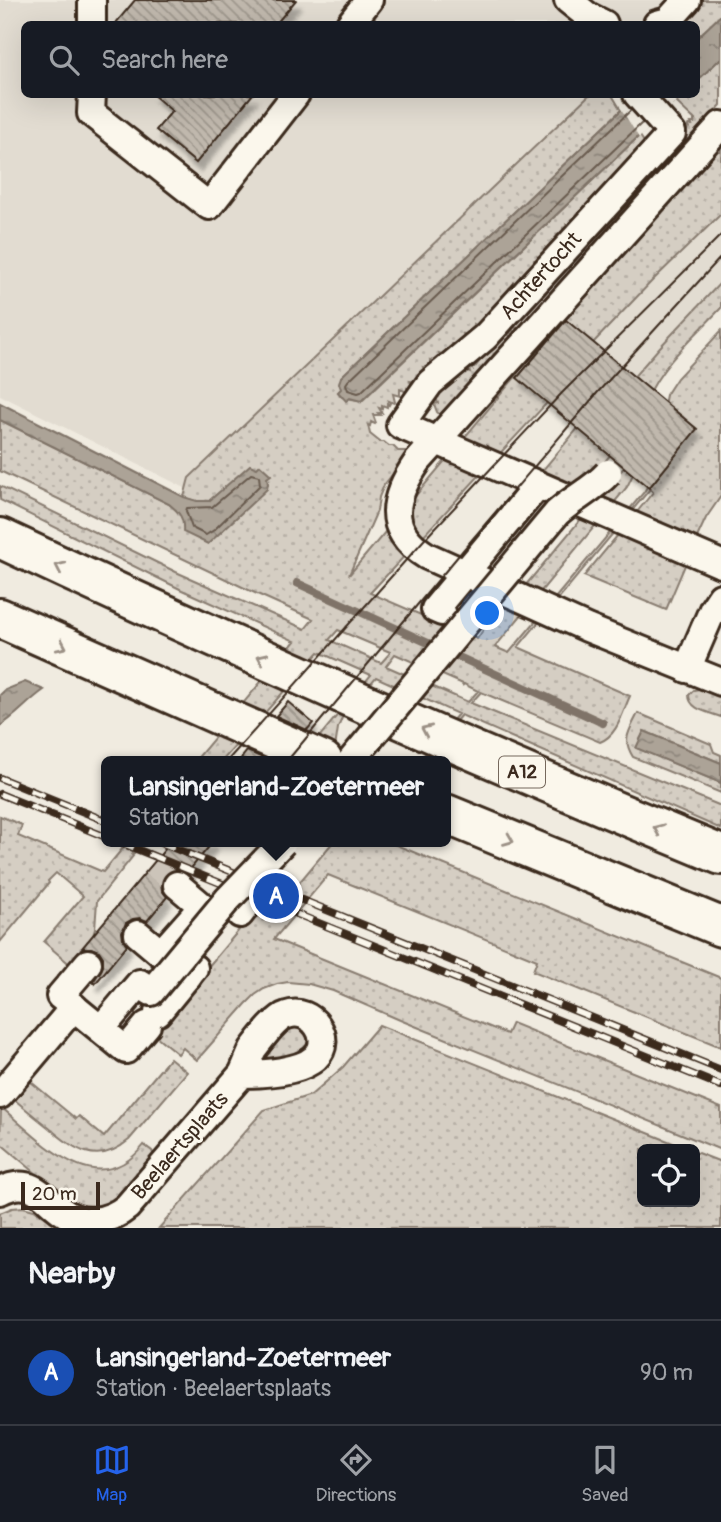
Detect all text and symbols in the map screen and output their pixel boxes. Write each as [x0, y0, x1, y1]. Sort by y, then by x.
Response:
search box [21, 21, 700, 98]
icon: search [45, 41, 83, 79]
text: Search here [101, 44, 228, 76]
street label: Achtertocht [494, 226, 588, 326]
one-way arrow [55, 561, 67, 575]
your location [470, 596, 504, 630]
one-way arrow [55, 638, 67, 652]
one-way arrow [257, 652, 269, 666]
one-way arrow [421, 724, 433, 738]
popup [101, 756, 451, 847]
road number: A12 [499, 757, 545, 788]
text: Lansingerland-Zoetermeer [128, 771, 424, 803]
text: Station [128, 803, 199, 832]
one-way arrow [653, 823, 665, 837]
one-way arrow [502, 832, 514, 846]
pin: A [253, 870, 299, 922]
street label: Beelaertsplaats [126, 1086, 235, 1206]
map controls [637, 1144, 700, 1207]
button: locate [637, 1144, 700, 1207]
scale bar [21, 1179, 100, 1211]
text: 20 m [32, 1182, 77, 1206]
text: Nearby [28, 1255, 115, 1292]
text: Lansingerland-Zoetermeer [95, 1342, 391, 1374]
text: A [44, 1358, 58, 1387]
text: 90 m [640, 1358, 693, 1387]
text: Station · Beelaertsplaats [95, 1374, 331, 1403]
tab: Map [93, 1441, 131, 1507]
tab: Directions [316, 1441, 396, 1507]
tab: Saved [581, 1441, 628, 1507]

